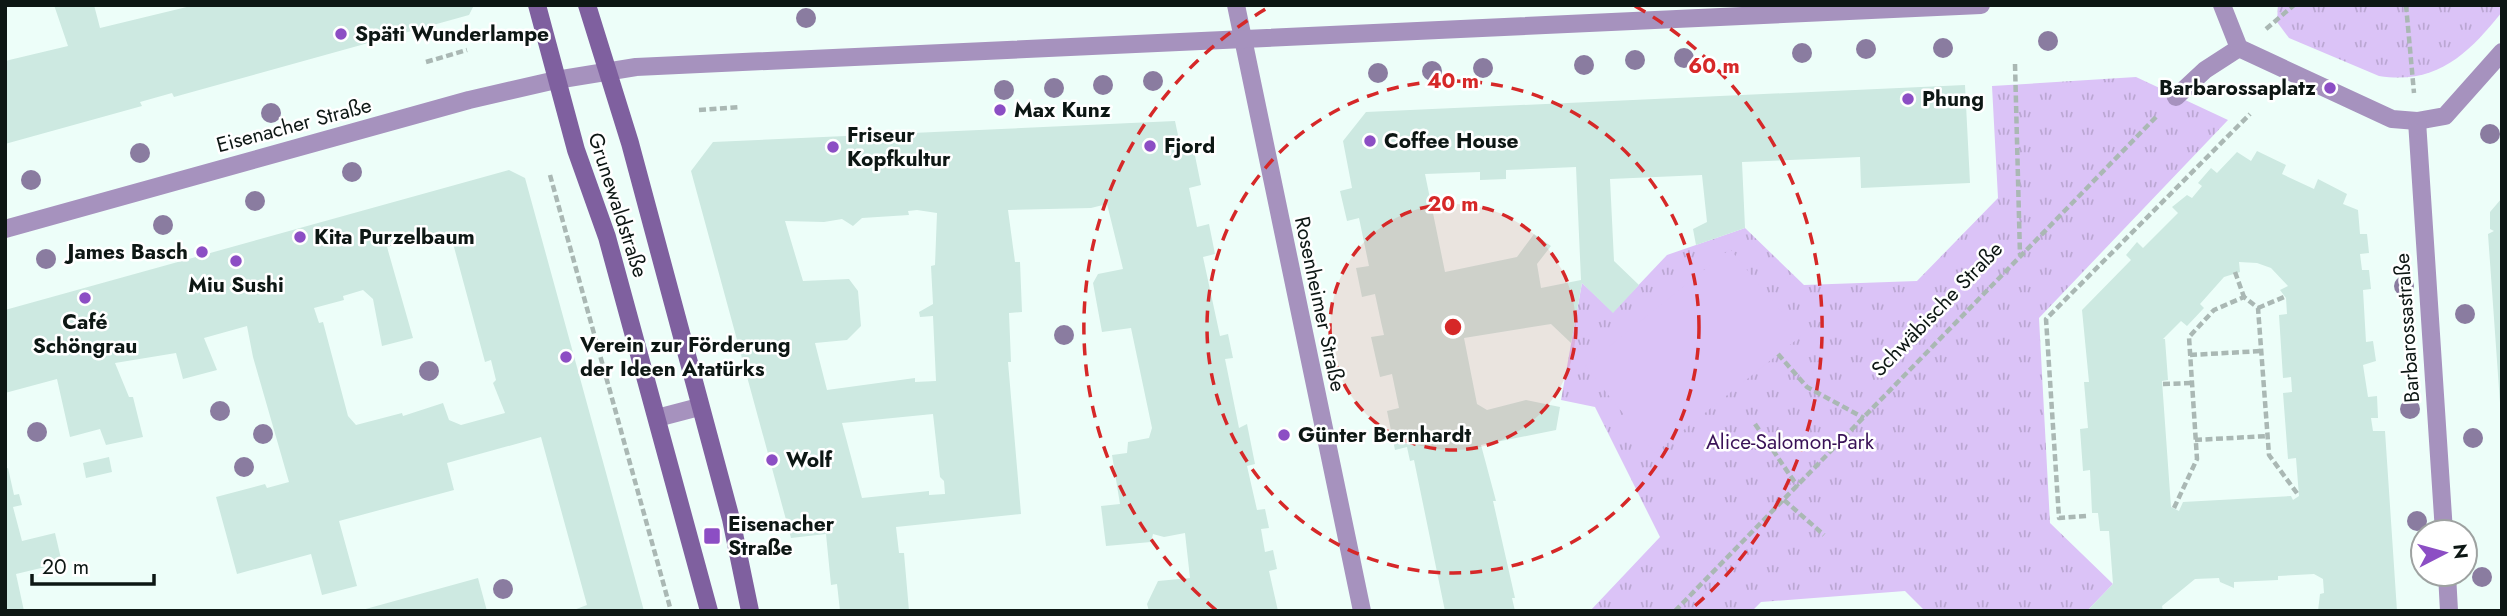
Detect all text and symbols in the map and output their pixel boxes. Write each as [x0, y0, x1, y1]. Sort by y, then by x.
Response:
place label: Späti Wunderlampe [355, 19, 549, 49]
marker: Späti Wunderlampe [333, 26, 349, 42]
text: 60 m [1688, 51, 1740, 81]
text: 40 m [1427, 66, 1479, 96]
place label: Barbarossaplatz [2159, 73, 2316, 103]
marker: Barbarossaplatz [2322, 80, 2338, 96]
place label: Phung [1922, 84, 1984, 114]
street label: Eisenacher Straße [213, 90, 375, 160]
marker: Phung [1900, 91, 1916, 107]
place label: Max Kunz [1014, 95, 1111, 125]
marker: Max Kunz [992, 102, 1008, 118]
place label: Friseur Kopfkultur [847, 120, 951, 174]
place label: Coffee House [1384, 126, 1519, 156]
street label: Grunewaldstraße [580, 129, 656, 281]
place label: Fjord [1164, 131, 1215, 161]
marker: Coffee House [1362, 133, 1378, 149]
marker: Fjord [1142, 138, 1158, 154]
marker: Friseur Kopfkultur [825, 139, 841, 155]
text: 20 m [1427, 189, 1479, 219]
street label: Rosenheimer Straße [1287, 214, 1353, 394]
place label: Kita Purzelbaum [314, 222, 475, 252]
marker: Kita Purzelbaum [292, 229, 308, 245]
street label: Schwäbische Straße [1865, 235, 2010, 383]
place label: James Basch [63, 237, 188, 267]
marker: James Basch [194, 244, 210, 260]
street label: Barbarossastraße [2387, 252, 2427, 404]
marker: Miu Sushi [228, 253, 244, 269]
place label: Miu Sushi [188, 270, 284, 300]
marker: Café Schöngrau [77, 290, 93, 306]
place label: Café Schöngrau [33, 307, 137, 361]
centre of rings [1441, 315, 1465, 339]
place label: Verein zur Förderung der Ideen Atatürks [579, 330, 791, 384]
marker: Verein zur Förderung der Ideen Atatürks [558, 349, 574, 365]
place label: Günter Bernhardt [1298, 420, 1471, 450]
marker: Günter Bernhardt [1276, 427, 1292, 443]
park label: Alice-Salomon-Park [1706, 427, 1875, 457]
place label: Wolf [786, 445, 833, 475]
marker: Wolf [764, 452, 780, 468]
place label: Eisenacher Straße [728, 509, 835, 563]
north arrow [2409, 518, 2479, 588]
marker: Eisenacher Straße [702, 526, 722, 546]
scale bar [32, 542, 154, 586]
text: N [2446, 542, 2475, 560]
text: 20 m [42, 552, 89, 582]

